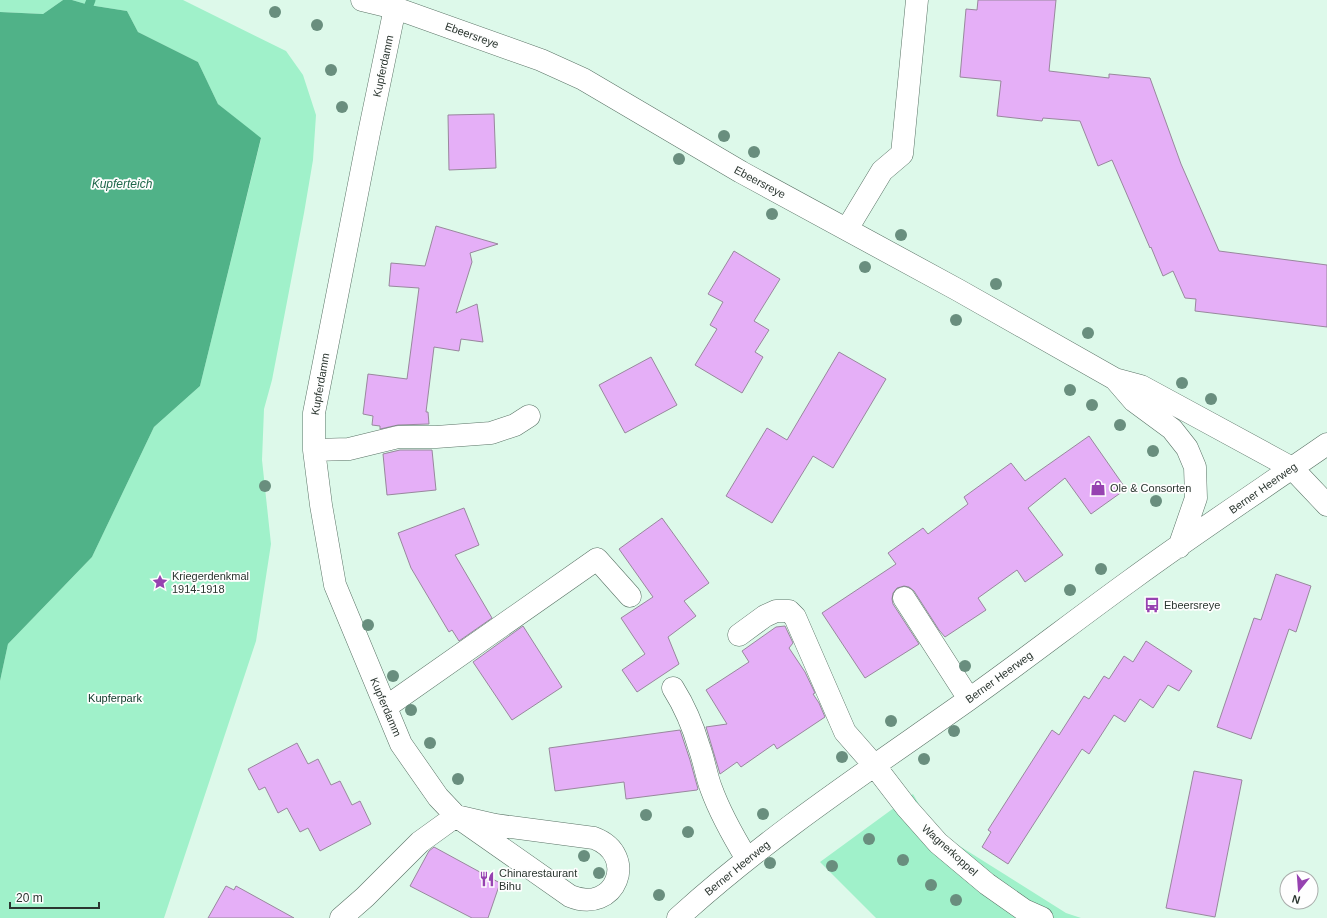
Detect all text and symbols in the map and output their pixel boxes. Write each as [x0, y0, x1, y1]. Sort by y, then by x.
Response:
street label: Ebeersreye [444, 20, 500, 50]
street label: Kupferdamm [371, 34, 395, 98]
street label: Ebeersreye [732, 163, 788, 201]
water label: Kupferteich [92, 177, 153, 191]
street label: Kupferdamm [309, 352, 331, 416]
street label: Berner Heerweg [1227, 460, 1299, 516]
shop icon: Ole & Consorten [1089, 479, 1107, 497]
place label: Ole & Consorten [1110, 482, 1191, 494]
place label: Kriegerdenkmal 1914-1918 [172, 570, 249, 595]
place icon: Kriegerdenkmal 1914-1918 [151, 573, 169, 591]
bus stop icon: Ebeersreye [1143, 596, 1161, 614]
place label: Ebeersreye [1164, 599, 1220, 611]
street label: Berner Heerweg [963, 649, 1035, 705]
street label: Kupferdamm [368, 676, 404, 738]
park label: Kupferpark [88, 692, 142, 704]
street label: Wagnerkoppel [920, 822, 980, 878]
street label: Berner Heerweg [702, 838, 772, 898]
place label: Chinarestaurant Bihu [499, 867, 577, 892]
restaurant icon: Chinarestaurant Bihu [478, 870, 496, 888]
north arrow [1279, 870, 1319, 910]
scale bar [10, 884, 99, 910]
text: 20 m [16, 891, 43, 905]
text: N [1290, 893, 1302, 906]

